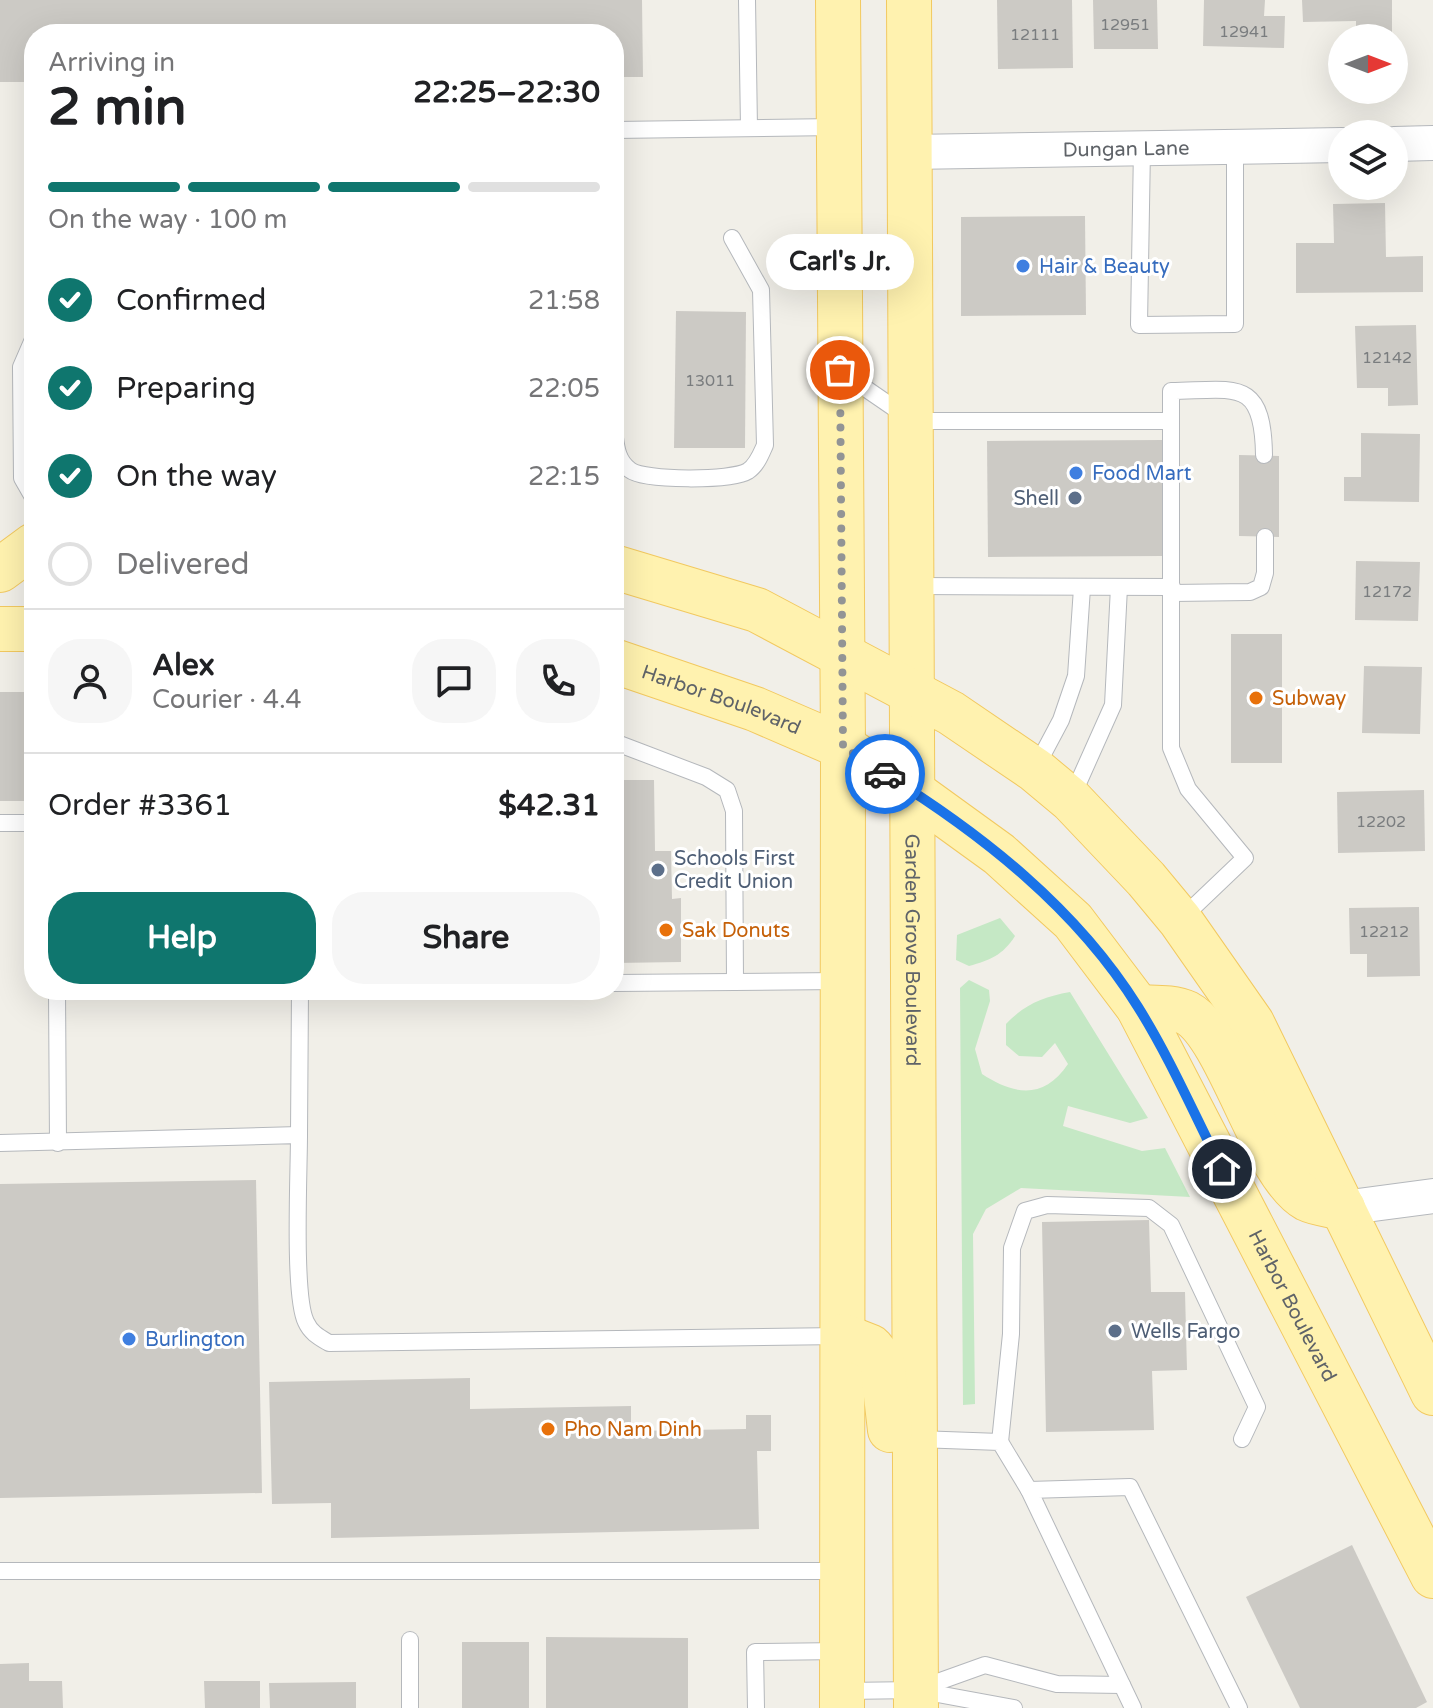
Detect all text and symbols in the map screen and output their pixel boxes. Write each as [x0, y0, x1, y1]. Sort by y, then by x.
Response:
house number: 12951 [1100, 15, 1150, 35]
house number: 12941 [1219, 22, 1269, 42]
north arrow [1328, 24, 1408, 104]
map controls [1328, 24, 1408, 200]
house number: 12111 [1010, 25, 1060, 45]
text: Arriving in [48, 47, 175, 78]
text: 22:25–22:30 [413, 74, 600, 111]
text: 2 min [48, 76, 187, 139]
button: layers [1328, 120, 1408, 200]
street label: Dungan Lane [1062, 136, 1190, 163]
text: On the way · 100 m [48, 204, 287, 235]
callout: Carl's Jr. [766, 234, 914, 290]
text: Carl's Jr. [789, 246, 891, 277]
place label: Hair & Beauty [1039, 255, 1170, 279]
marker: Hair & Beauty [1014, 257, 1032, 275]
icon: check [48, 278, 92, 322]
text: Confirmed [116, 282, 267, 319]
text: 21:58 [528, 285, 600, 316]
pin [806, 336, 874, 404]
icon: bag [818, 348, 862, 392]
house number: 12142 [1362, 348, 1412, 368]
icon: check [48, 366, 92, 410]
text: Preparing [116, 370, 256, 407]
house number: 13011 [685, 371, 735, 391]
text: 22:05 [528, 373, 600, 404]
icon: check [48, 454, 92, 498]
text: On the way [116, 458, 277, 495]
text: 22:15 [528, 461, 600, 492]
place label: Food Mart [1092, 462, 1192, 486]
marker: Food Mart [1067, 464, 1085, 482]
place label: Shell [1013, 487, 1059, 511]
marker: Shell [1066, 489, 1084, 507]
text: Delivered [116, 546, 250, 583]
house number: 12172 [1362, 582, 1412, 602]
button: person [48, 639, 132, 723]
button: chat [412, 639, 496, 723]
button: phone [516, 639, 600, 723]
text: Alex [152, 647, 215, 684]
street label: Harbor Boulevard [638, 660, 804, 740]
text: Courier · 4.4 [152, 684, 302, 715]
place label: Subway [1272, 687, 1347, 711]
marker: Subway [1247, 689, 1265, 707]
courier [845, 734, 925, 814]
icon: car [863, 752, 907, 796]
text: Order #3361 [48, 787, 232, 824]
text: $42.31 [498, 787, 600, 824]
house number: 12202 [1356, 812, 1406, 832]
street label: Garden Grove Boulevard [899, 834, 924, 1066]
place label: Schools First Credit Union [674, 847, 795, 894]
marker: Schools First Credit Union [649, 861, 667, 879]
button: Help [48, 892, 316, 984]
button: Share [332, 892, 600, 984]
place label: Sak Donuts [682, 919, 790, 943]
marker: Sak Donuts [657, 921, 675, 939]
house number: 12212 [1359, 922, 1409, 942]
pin [1188, 1135, 1256, 1203]
icon: home [1200, 1147, 1244, 1191]
street label: Harbor Boulevard [1243, 1226, 1341, 1386]
place label: Wells Fargo [1131, 1320, 1240, 1344]
marker: Wells Fargo [1106, 1322, 1124, 1340]
place label: Burlington [145, 1328, 245, 1352]
marker: Burlington [120, 1330, 138, 1348]
place label: Pho Nam Dinh [564, 1418, 702, 1442]
marker: Pho Nam Dinh [539, 1420, 557, 1438]

